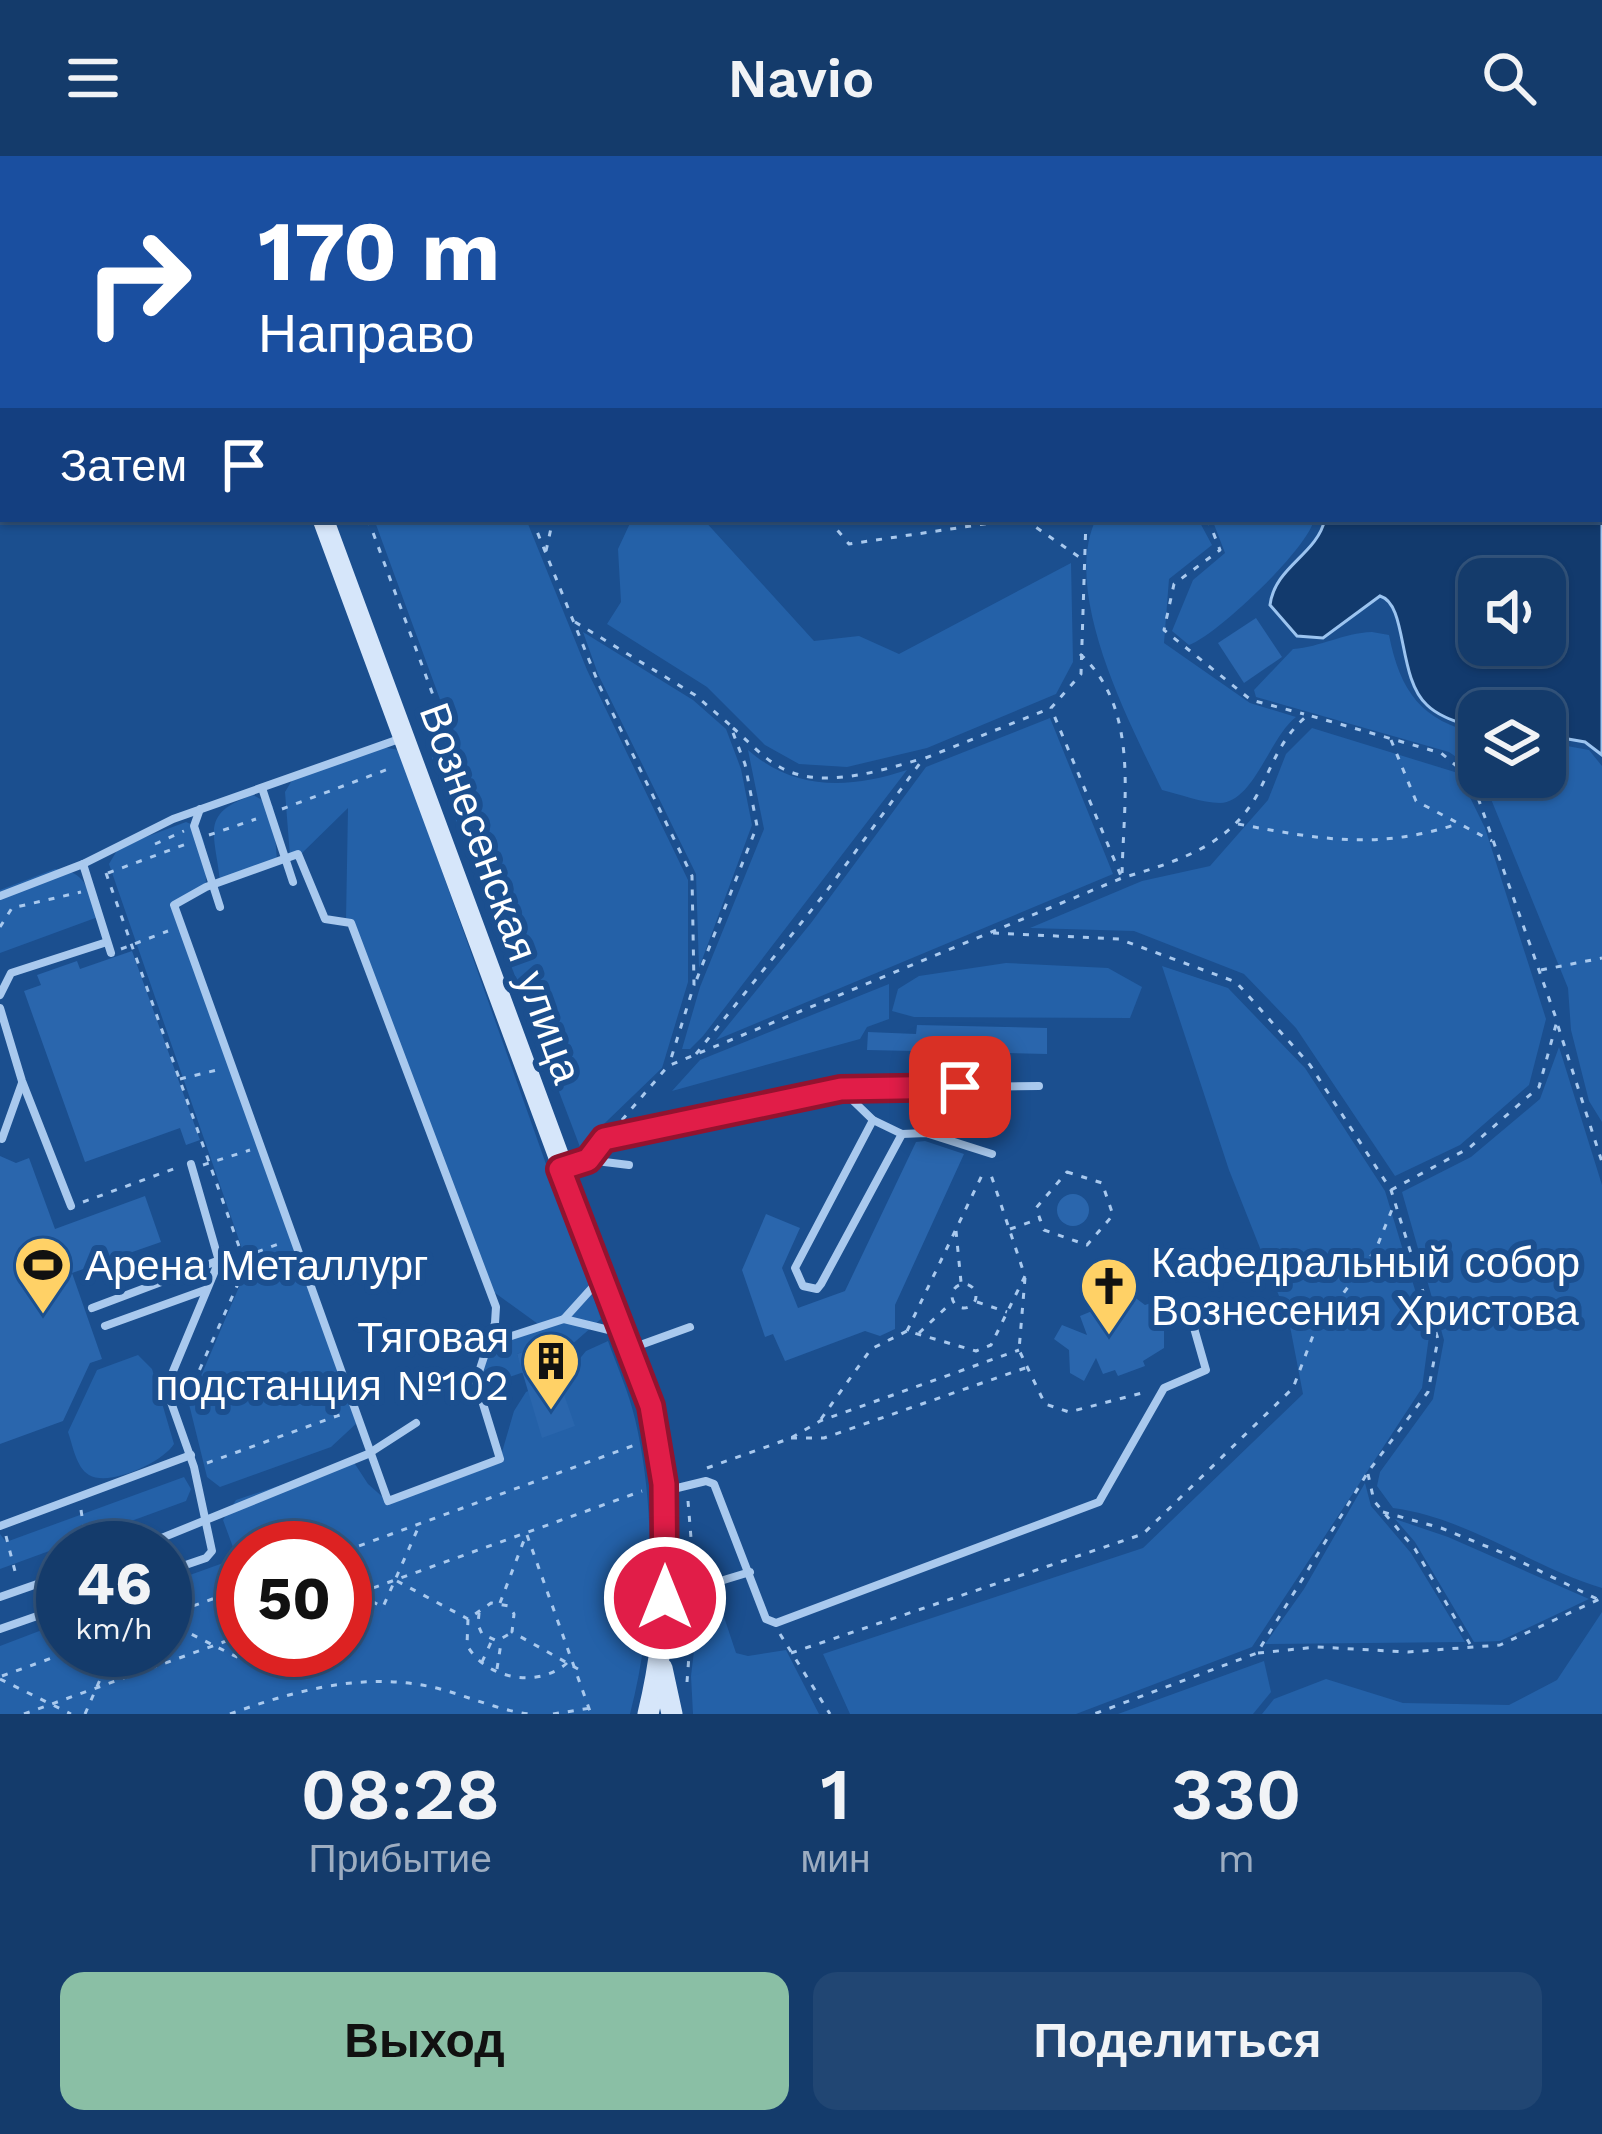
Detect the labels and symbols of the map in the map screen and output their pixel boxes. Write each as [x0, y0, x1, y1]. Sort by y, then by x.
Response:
street label: Вознесенская улица [409, 696, 593, 1090]
pin [909, 1036, 1011, 1138]
sports icon: Арена Металлург [12, 1234, 74, 1316]
place label: Кафедральный собор Вознесения Христова [1151, 1238, 1580, 1335]
place label: Арена Металлург [85, 1241, 428, 1290]
church icon: Кафедральный собор Вознесения Христова [1078, 1255, 1140, 1337]
place label: Тяговая подстанция №102 [155, 1313, 509, 1410]
building icon: Тяговая подстанция №102 [520, 1330, 582, 1412]
speed limit sign: 50 [216, 1521, 372, 1677]
position arrow [602, 1535, 728, 1661]

